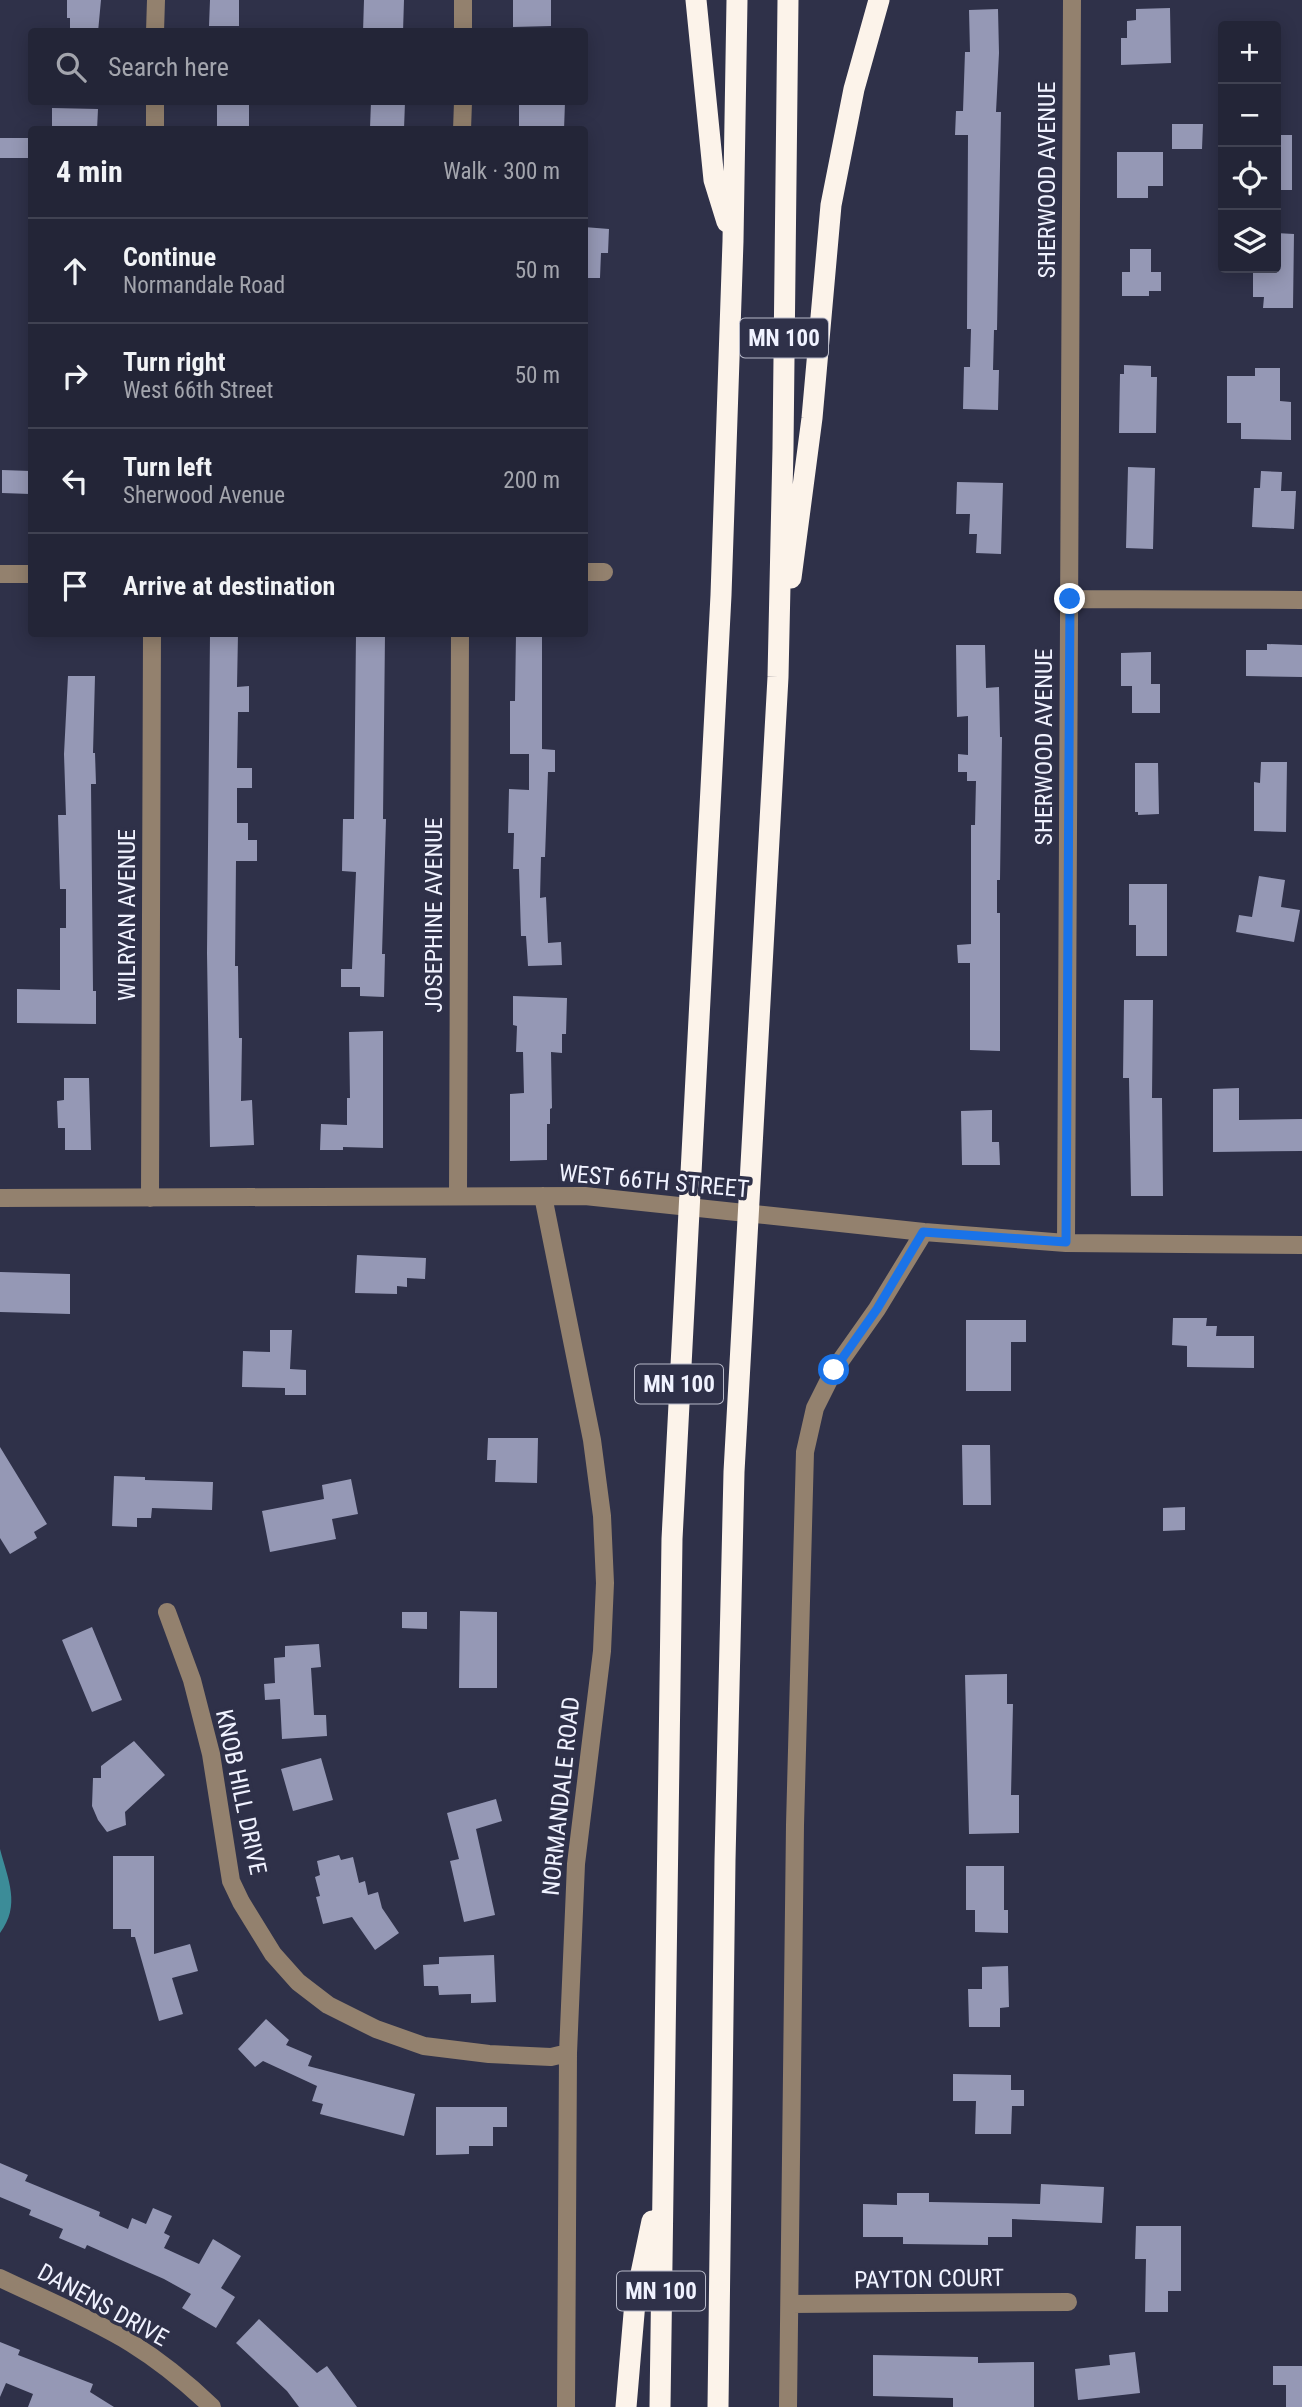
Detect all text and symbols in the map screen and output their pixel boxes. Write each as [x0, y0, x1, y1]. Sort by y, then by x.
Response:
map controls [1218, 21, 1281, 273]
button: + [1218, 21, 1281, 84]
search box [28, 28, 588, 105]
icon: search [52, 48, 90, 86]
text: Search here [108, 52, 229, 82]
street label: SHERWOOD AVENUE [1033, 82, 1061, 278]
button: − [1218, 84, 1281, 147]
button: locate [1218, 147, 1281, 210]
text: 4 min [56, 154, 123, 189]
text: Walk · 300 m [443, 158, 560, 185]
button: layers [1218, 210, 1281, 273]
text: Continue [123, 242, 216, 272]
icon: ahead [56, 252, 94, 290]
text: 50 m [515, 257, 560, 284]
text: Normandale Road [123, 272, 285, 299]
road number: MN 100 [740, 318, 828, 358]
text: Turn right [123, 347, 225, 377]
icon: right [56, 357, 94, 395]
text: 50 m [515, 362, 560, 389]
text: West 66th Street [123, 377, 273, 404]
text: Turn left [123, 452, 212, 482]
icon: left [56, 462, 94, 500]
text: 200 m [503, 467, 560, 494]
text: Sherwood Avenue [123, 482, 285, 509]
icon: arrive [56, 567, 94, 605]
text: Arrive at destination [123, 571, 335, 601]
route end [1054, 583, 1085, 614]
street label: SHERWOOD AVENUE [1030, 649, 1058, 845]
street label: JOSEPHINE AVENUE [420, 817, 448, 1013]
street label: WILRYAN AVENUE [113, 829, 141, 1001]
street label: WEST 66TH STREET [558, 1159, 750, 1203]
route start [818, 1354, 849, 1385]
road number: MN 100 [635, 1364, 723, 1404]
street label: NORMANDALE ROAD [537, 1695, 585, 1897]
street label: KNOB HILL DRIVE [210, 1707, 272, 1877]
street label: DANENS DRIVE [33, 2258, 173, 2352]
street label: PAYTON COURT [854, 2264, 1004, 2294]
road number: MN 100 [617, 2272, 705, 2310]

